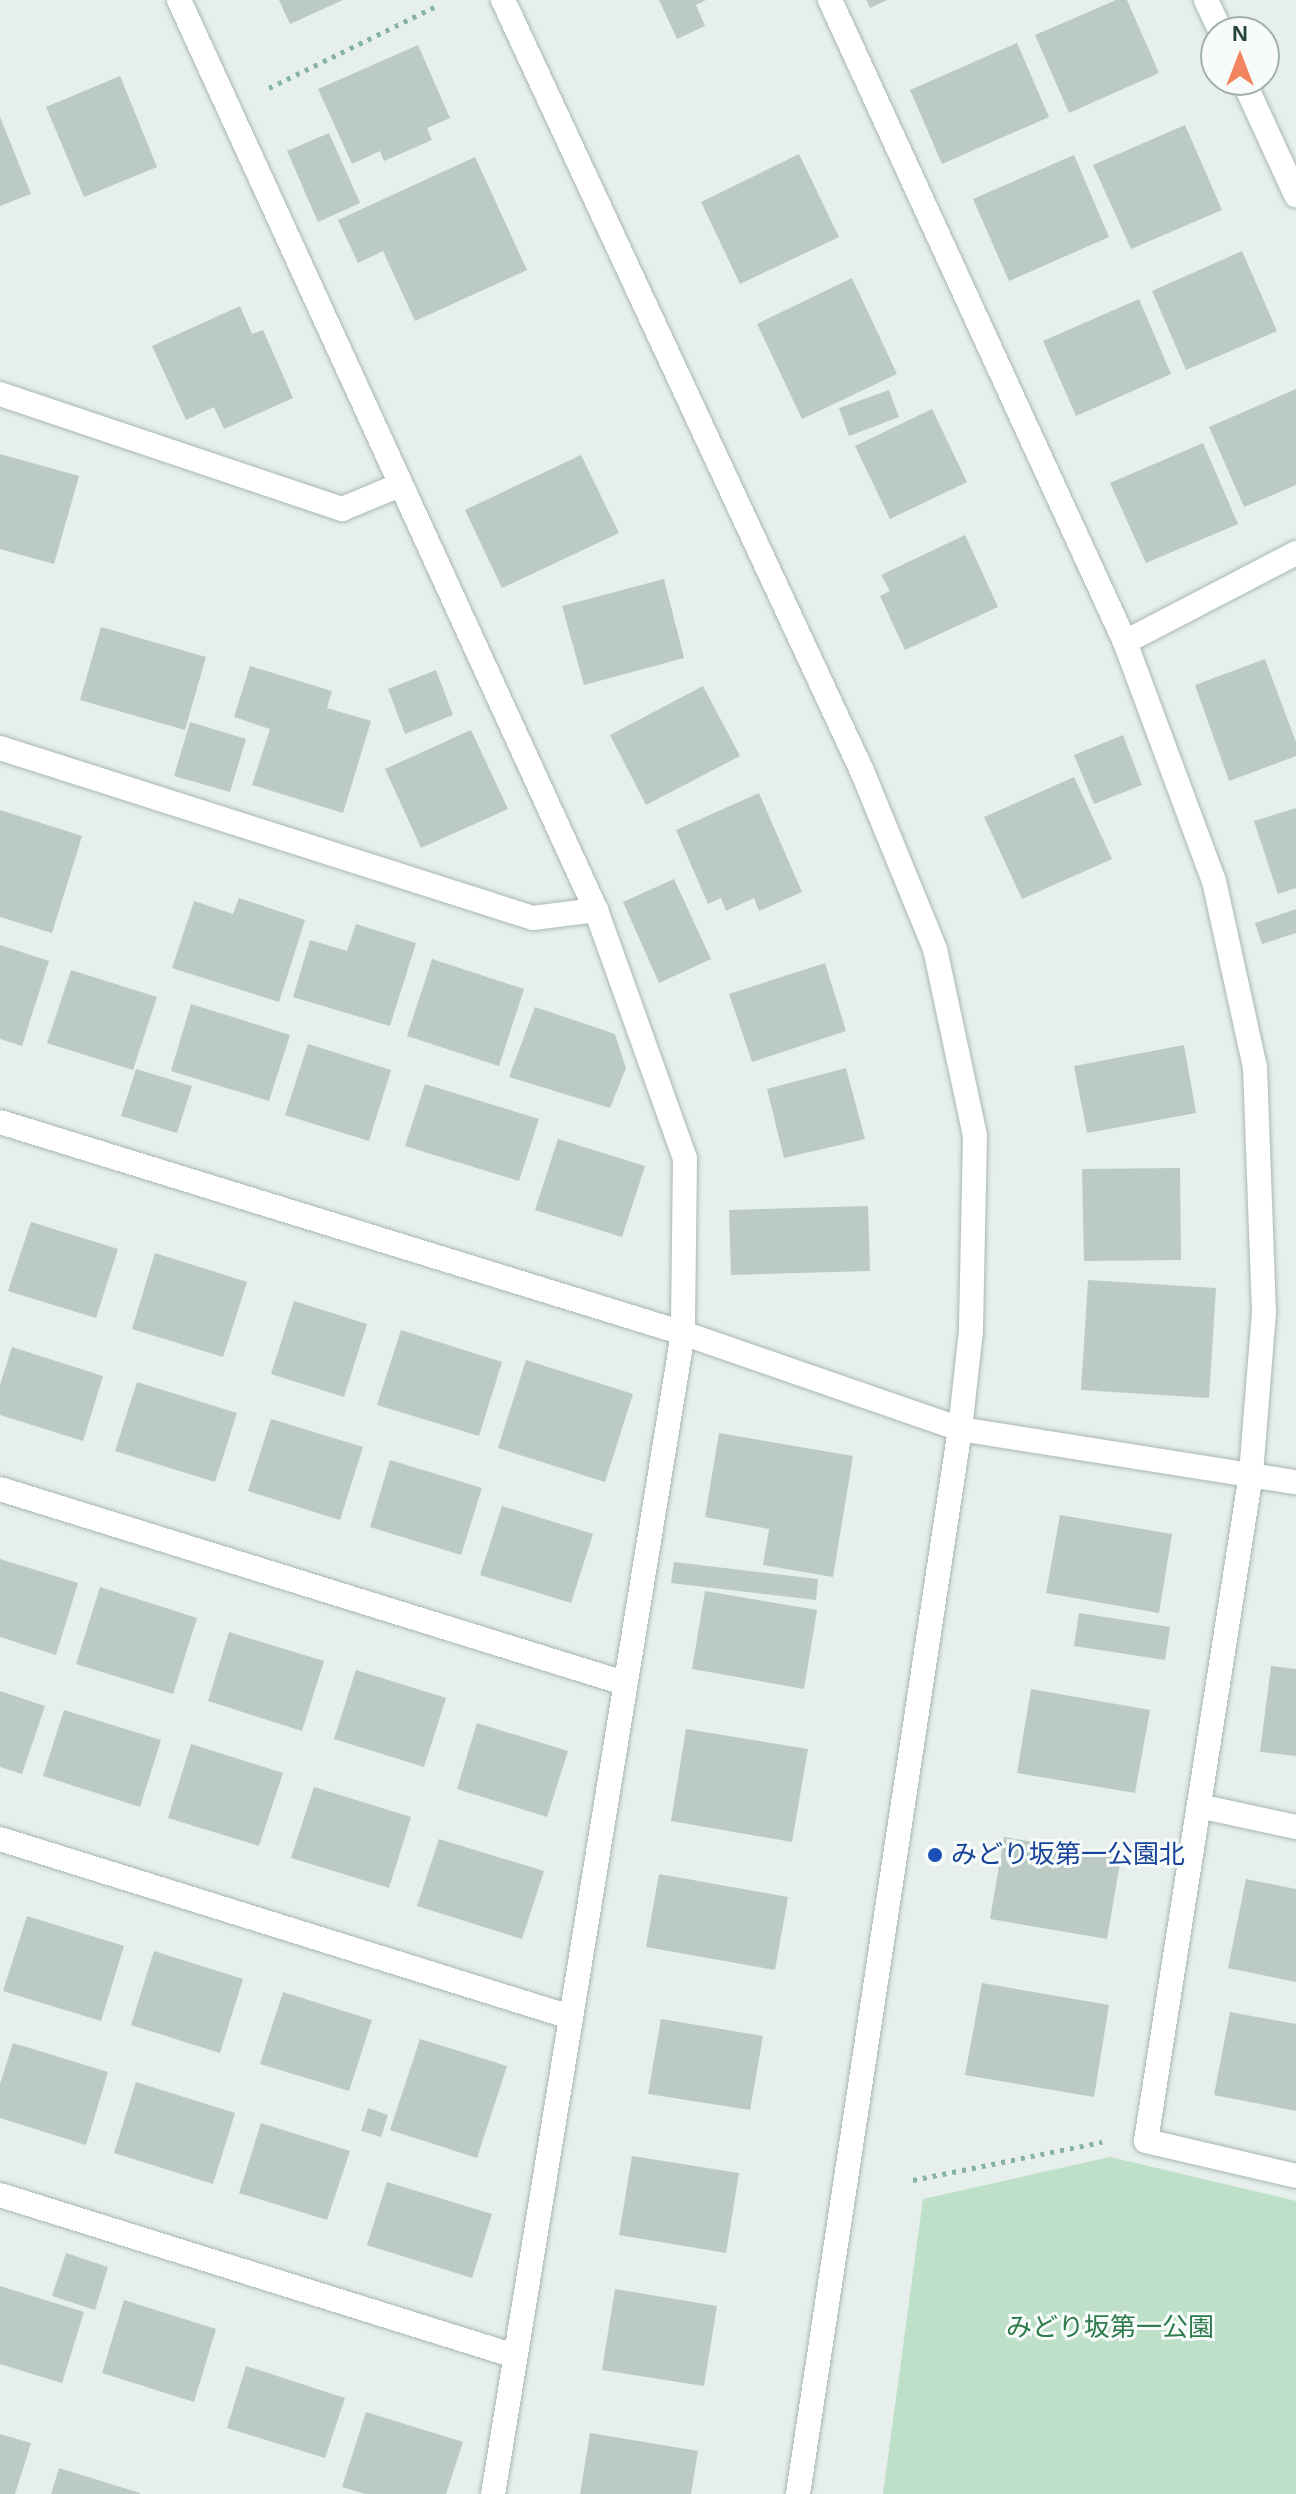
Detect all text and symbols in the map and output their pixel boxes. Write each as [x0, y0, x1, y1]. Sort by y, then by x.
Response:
north arrow [1200, 16, 1280, 96]
text: N [1232, 21, 1248, 46]
place label: みどり坂第一公園北 [951, 1839, 1185, 1871]
marker: みどり坂第一公園北 [926, 1846, 944, 1864]
park label: みどり坂第一公園 [1006, 2312, 1214, 2344]

